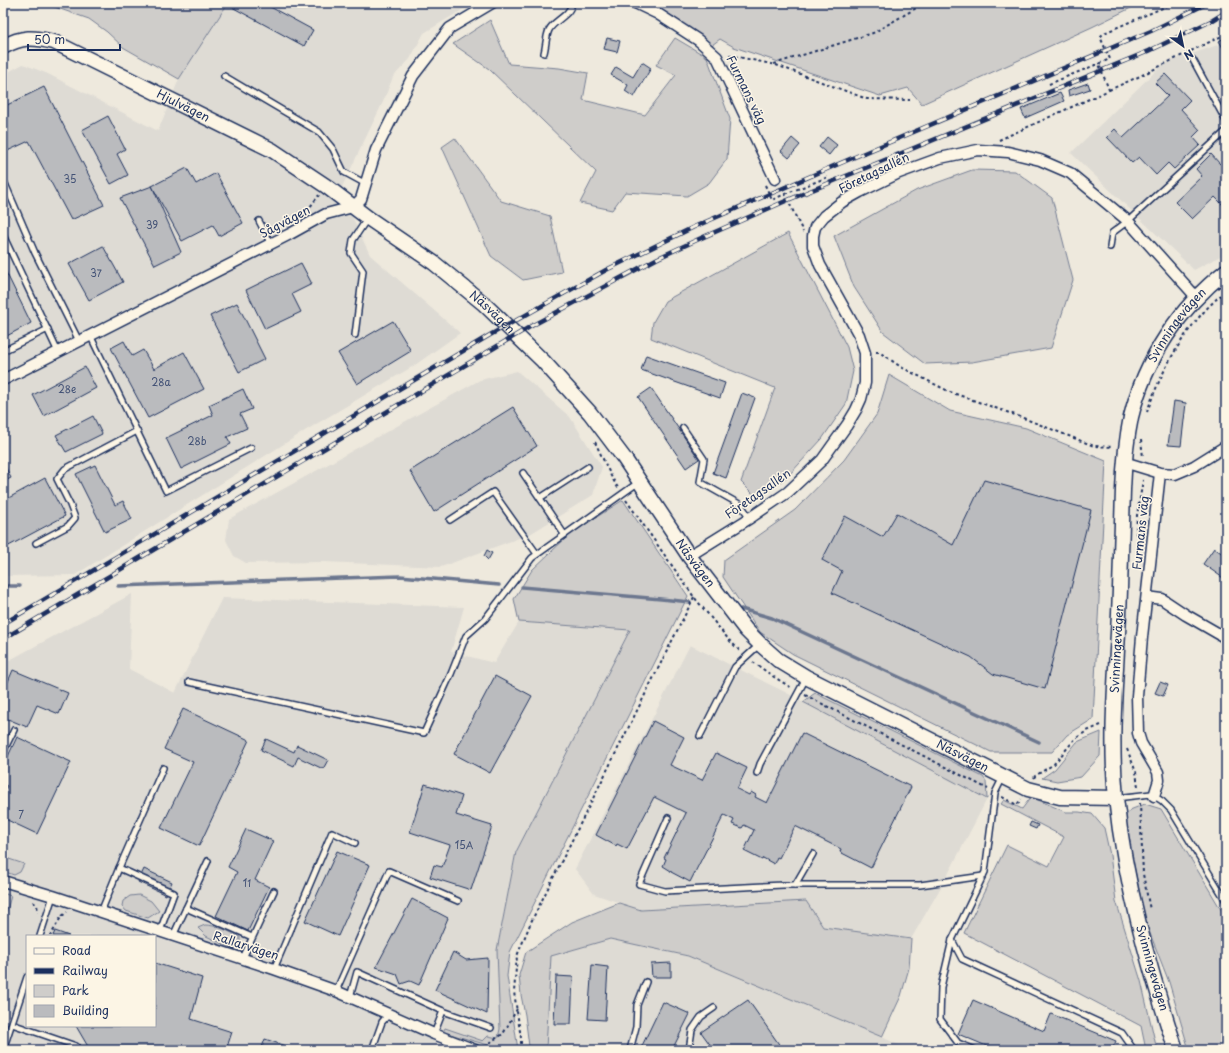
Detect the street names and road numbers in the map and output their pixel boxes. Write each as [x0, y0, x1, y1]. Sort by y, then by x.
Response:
street label: Furmans väg [723, 52, 771, 127]
street label: Hjulvägen [154, 84, 213, 126]
street label: Företagsallén [835, 147, 912, 197]
street label: Sågvägen [256, 200, 313, 242]
street label: Svinningevägen [1143, 283, 1210, 365]
street label: Näsvägen [466, 286, 520, 337]
street label: Företagsallén [721, 464, 794, 523]
street label: Furmans väg [1127, 495, 1153, 571]
street label: Näsvägen [672, 535, 720, 591]
street label: Svinningevägen [1105, 604, 1127, 693]
street label: Näsvägen [934, 734, 992, 776]
street label: Svinningevägen [1132, 923, 1174, 1013]
street label: Rallarvägen [211, 926, 282, 964]

